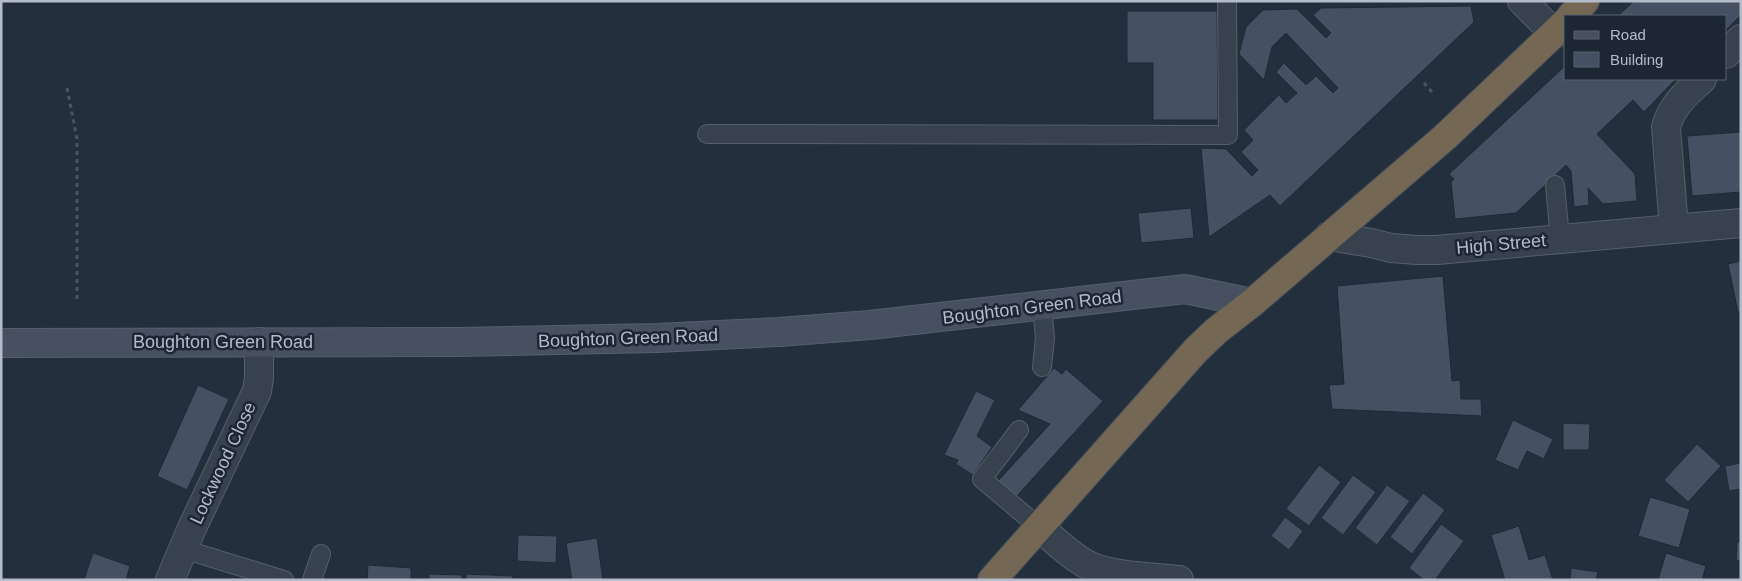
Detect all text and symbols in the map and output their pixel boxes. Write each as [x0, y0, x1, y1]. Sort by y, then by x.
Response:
legend [1564, 15, 1727, 80]
text: Road [1610, 26, 1646, 43]
text: Building [1610, 51, 1663, 68]
street label: High Street [1455, 230, 1547, 258]
street label: Boughton Green Road [941, 286, 1123, 328]
street label: Boughton Green Road [538, 325, 718, 351]
street label: Boughton Green Road [133, 332, 313, 352]
street label: Lockwood Close [186, 399, 260, 527]

